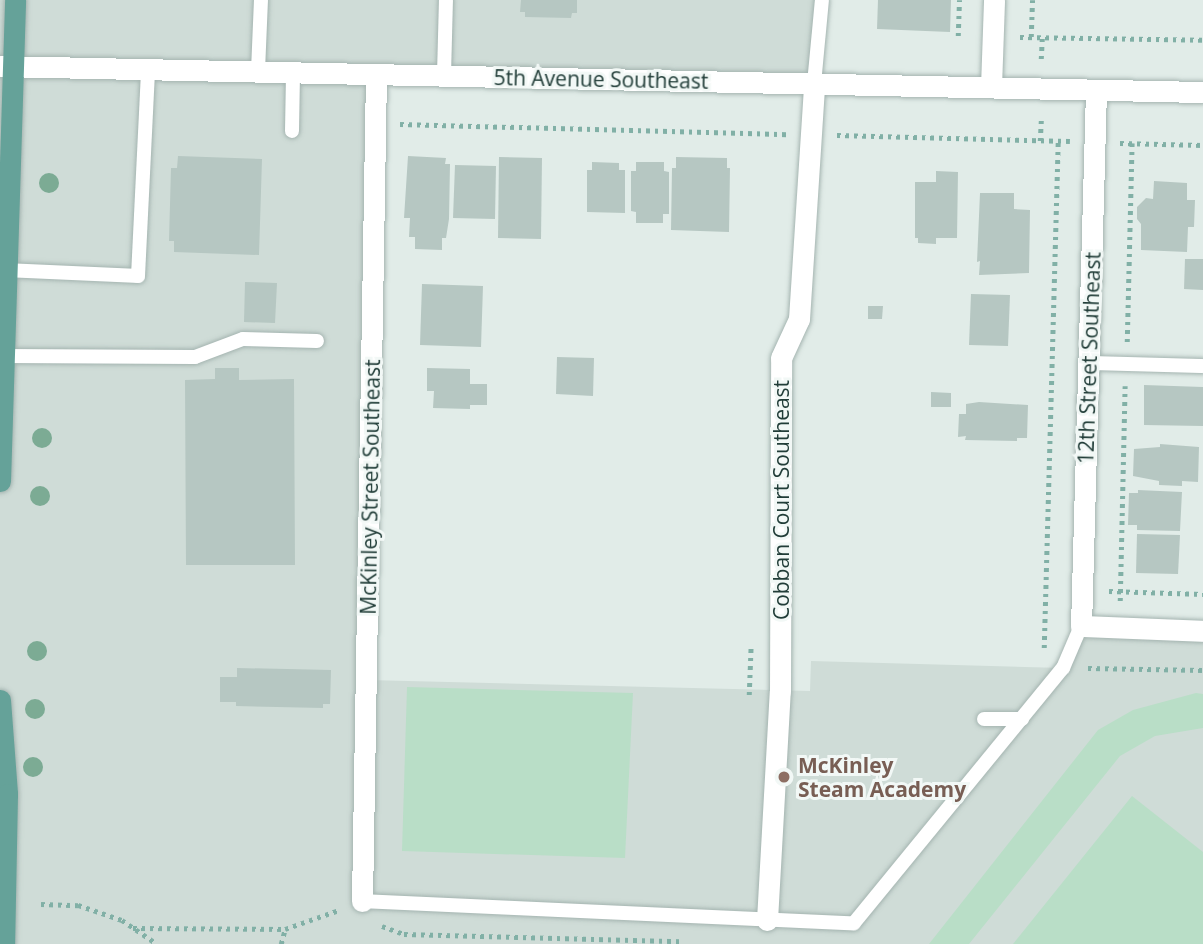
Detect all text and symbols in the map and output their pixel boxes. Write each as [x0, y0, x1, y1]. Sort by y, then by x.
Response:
street label: 5th Avenue Southeast [493, 65, 709, 93]
street label: 12th Street Southeast [1073, 251, 1105, 465]
street label: McKinley Street Southeast [355, 359, 385, 615]
street label: Cobban Court Southeast [768, 380, 794, 620]
place label: McKinley Steam Academy [798, 752, 966, 802]
marker: McKinley Steam Academy [776, 769, 792, 785]

